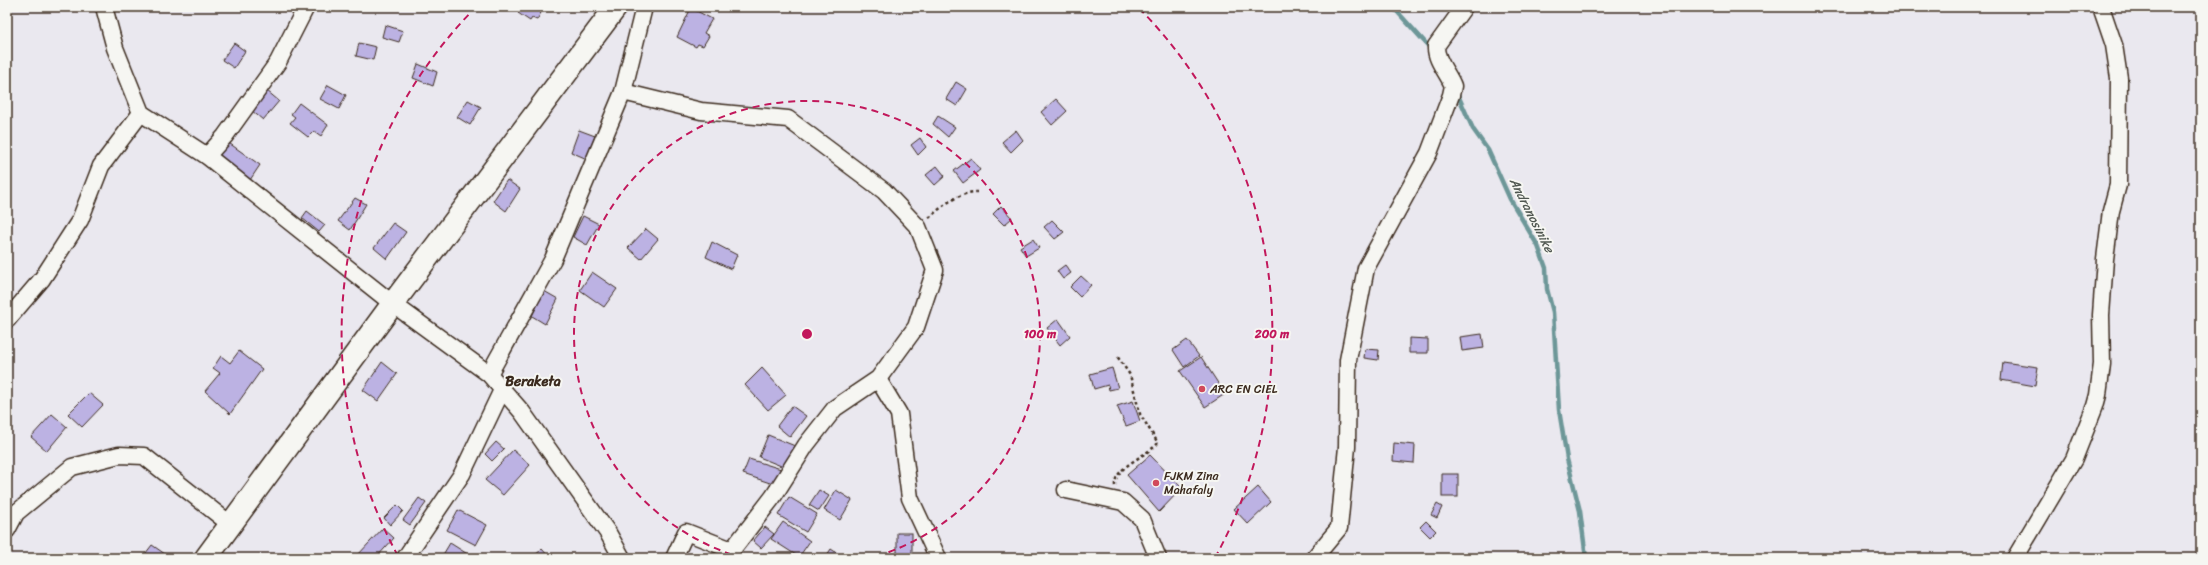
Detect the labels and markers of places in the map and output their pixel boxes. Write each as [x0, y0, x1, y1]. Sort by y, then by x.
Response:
centre of rings [800, 327, 814, 341]
place label: ARC EN CIEL [1209, 378, 1278, 400]
marker: ARC EN CIEL [1197, 384, 1207, 394]
place label: FJKM Zina Mahafaly [1164, 465, 1219, 501]
marker: FJKM Zina Mahafaly [1151, 478, 1161, 488]

